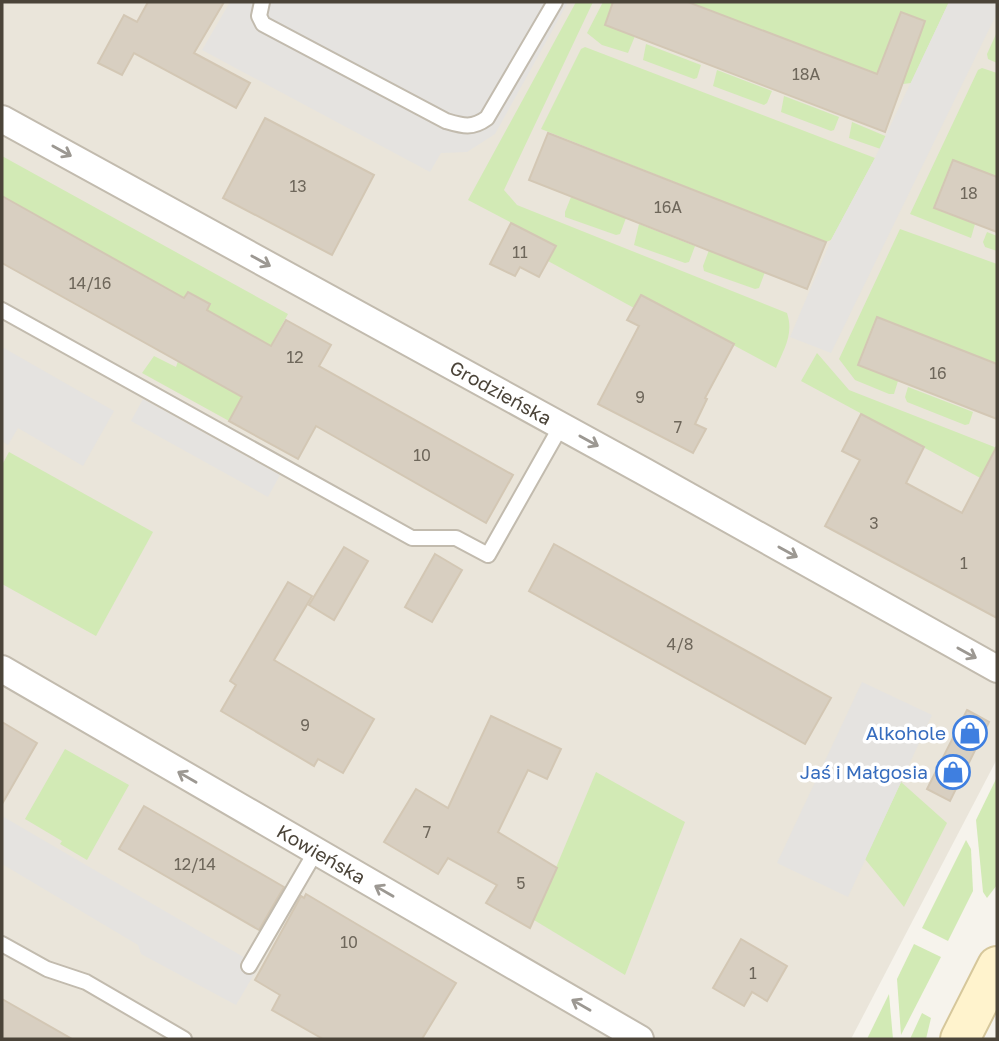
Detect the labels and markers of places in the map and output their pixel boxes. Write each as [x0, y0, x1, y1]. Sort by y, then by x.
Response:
shop icon: Alkohole [951, 714, 989, 752]
place label: Alkohole [866, 721, 946, 744]
shop icon: Jaś i Małgosia [934, 753, 972, 791]
place label: Jaś i Małgosia [800, 760, 928, 783]

